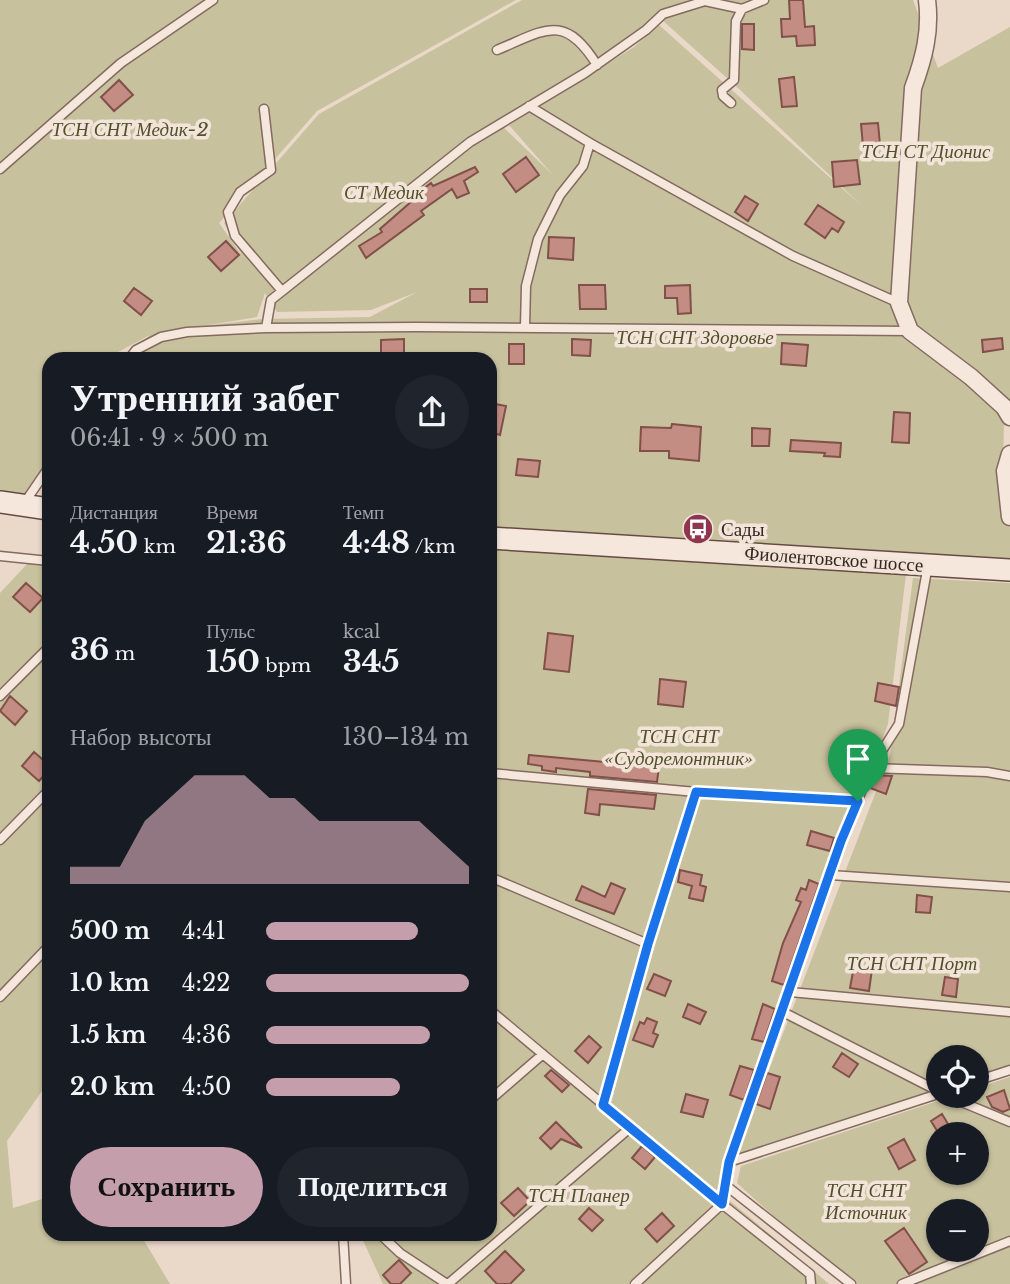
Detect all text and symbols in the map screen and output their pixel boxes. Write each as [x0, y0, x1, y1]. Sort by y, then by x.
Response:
park label: ТСН СНТ Медик-2 [52, 118, 208, 141]
park label: ТСН СТ Дионис [861, 140, 991, 163]
park label: СТ Медик [344, 181, 425, 204]
park label: ТСН СНТ Здоровье [616, 326, 774, 349]
text: Утренний забег [70, 374, 340, 421]
button: share [395, 375, 469, 449]
text: 06:41 · 9 × 500 m [70, 424, 268, 452]
text: Дистанция [70, 501, 158, 524]
text: Время [206, 501, 258, 524]
text: Темп [343, 501, 384, 524]
bus stop icon: Сады [681, 512, 715, 546]
place label: Сады [721, 518, 765, 541]
text: 4.50 [70, 524, 138, 561]
text: 21:36 [206, 524, 287, 561]
text: 4:48 [343, 524, 410, 561]
text: km [138, 535, 176, 558]
text: /km [410, 535, 456, 558]
street label: Фиолентовское шоссе [744, 541, 924, 577]
text: Пульс [206, 620, 255, 643]
text: kcal [343, 620, 381, 643]
text: 36 [70, 631, 109, 668]
text: m [109, 642, 135, 665]
text: 150 [206, 643, 260, 680]
text: 345 [343, 643, 400, 680]
text: bpm [260, 654, 311, 677]
text: Набор высоты [70, 723, 211, 751]
text: 130–134 m [342, 723, 469, 751]
park label: ТСН СНТ «Судоремонтник» [605, 725, 753, 770]
pin [828, 729, 888, 801]
icon: arrive [839, 740, 877, 778]
text: 500 m [70, 917, 150, 945]
text: 4:41 [182, 917, 226, 945]
park label: ТСН СНТ Порт [847, 952, 977, 975]
text: 1.0 km [70, 969, 150, 997]
text: 4:22 [182, 969, 230, 997]
text: 1.5 km [70, 1021, 147, 1049]
text: 4:36 [182, 1021, 231, 1049]
map controls [926, 1045, 989, 1262]
button: locate [926, 1045, 989, 1108]
text: 2.0 km [70, 1073, 155, 1101]
text: 4:50 [182, 1073, 232, 1101]
button: + [926, 1122, 989, 1185]
button: Сохранить [70, 1147, 263, 1227]
button: Поделиться [277, 1147, 469, 1227]
park label: ТСН СНТ Источник [824, 1179, 908, 1224]
park label: ТСН Планер [528, 1184, 630, 1207]
button: − [926, 1199, 989, 1262]

